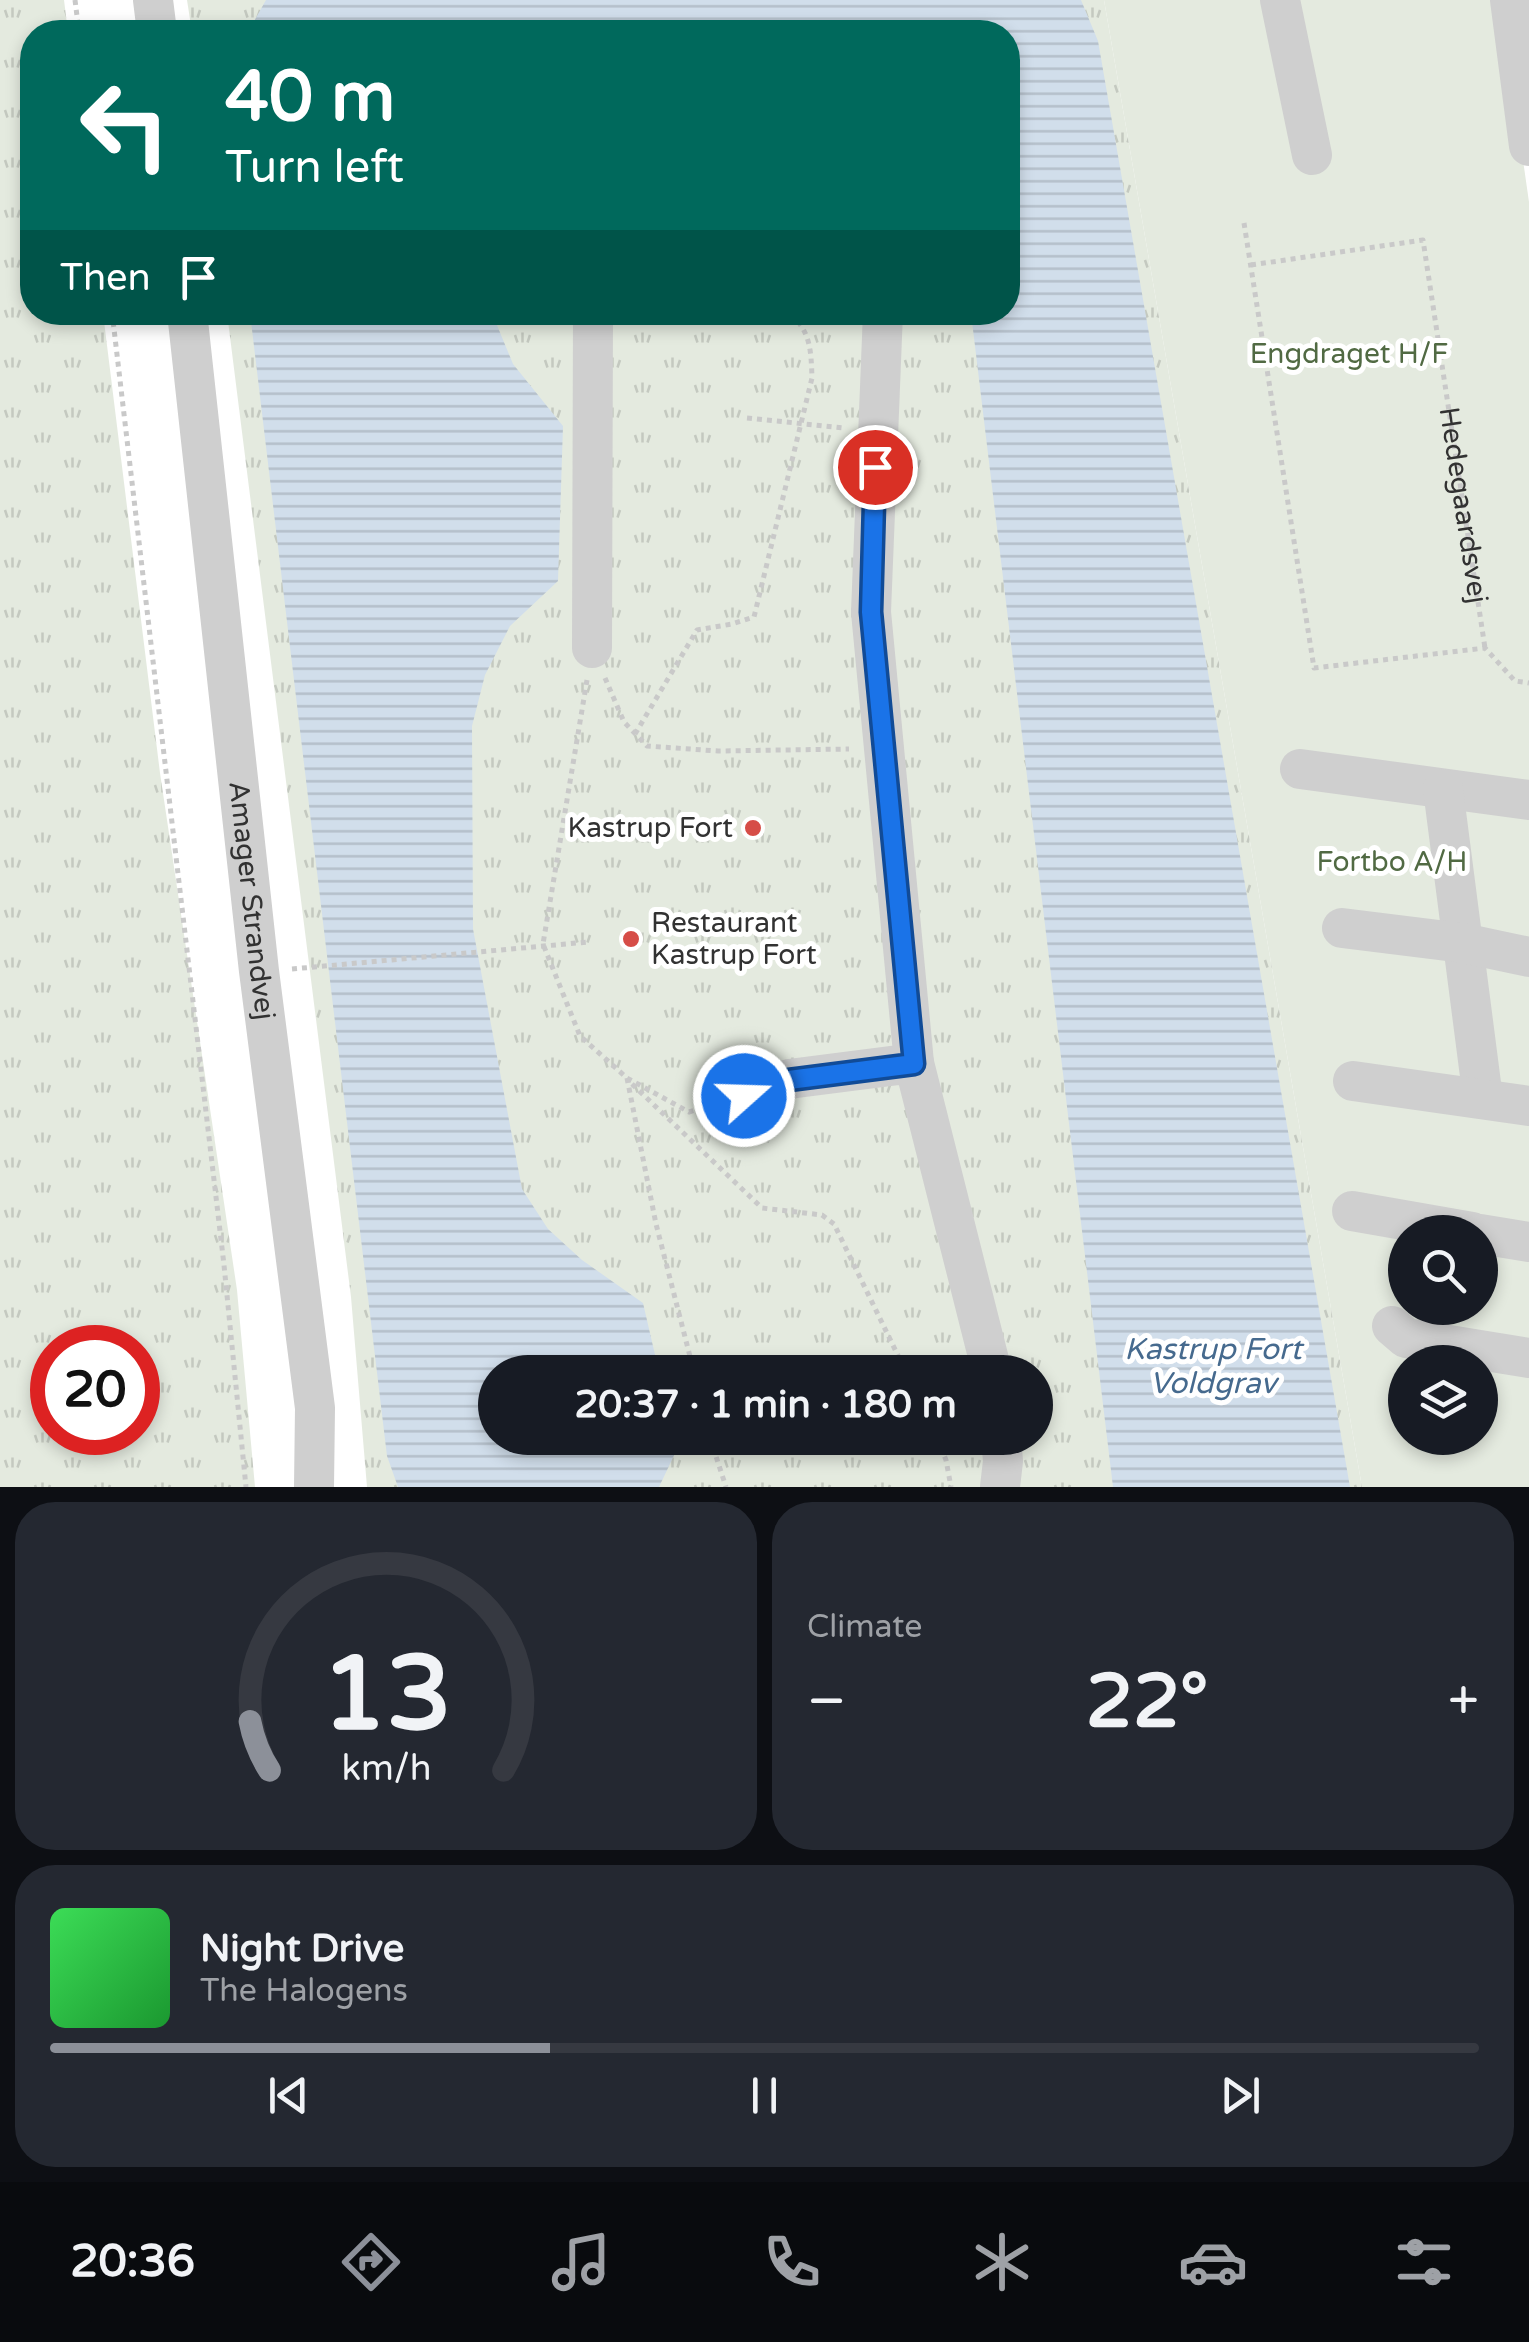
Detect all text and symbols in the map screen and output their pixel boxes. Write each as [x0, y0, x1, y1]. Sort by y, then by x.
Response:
text: 40 m [225, 56, 395, 140]
icon: left [60, 60, 190, 190]
text: Turn left [225, 141, 404, 195]
icon: arrive [171, 250, 226, 305]
text: Then [60, 255, 151, 301]
park label: Engdraget H/F [1250, 337, 1448, 371]
street label: Hedegaardsvej [1432, 405, 1495, 606]
pin [833, 425, 918, 510]
icon: arrive [848, 440, 903, 495]
street label: Amager Strandvej [221, 779, 282, 1022]
place label: Kastrup Fort [567, 811, 733, 845]
marker: Kastrup Fort [742, 817, 764, 839]
park label: Fortbo A/H [1317, 845, 1467, 879]
place label: Restaurant Kastrup Fort [651, 906, 817, 972]
marker: Restaurant Kastrup Fort [620, 928, 642, 950]
position arrow [692, 1044, 796, 1148]
map controls [1388, 1215, 1498, 1455]
button: search [1388, 1215, 1498, 1325]
speed limit sign: 20 [30, 1325, 160, 1455]
water label: Kastrup Fort Voldgrav [1124, 1331, 1305, 1402]
button: layers [1388, 1345, 1498, 1455]
text: 20:37 · 1 min · 180 m [574, 1382, 957, 1428]
text: Climate [807, 1608, 922, 1646]
text: 13 [321, 1633, 451, 1758]
text: 22° [1086, 1657, 1208, 1747]
text: − [807, 1669, 846, 1735]
text: + [1448, 1669, 1479, 1735]
text: km/h [341, 1747, 431, 1790]
text: Night Drive [200, 1926, 404, 1972]
text: The Halogens [200, 1972, 408, 2010]
icon: previous [261, 2068, 316, 2123]
icon: pause [737, 2068, 792, 2123]
icon: next [1213, 2068, 1268, 2123]
icon: directions [336, 2227, 406, 2297]
icon: music [546, 2227, 616, 2297]
icon: phone [757, 2227, 827, 2297]
icon: climate [967, 2227, 1037, 2297]
icon: car [1178, 2227, 1248, 2297]
icon: filters [1389, 2227, 1459, 2297]
text: 20:36 [70, 2235, 195, 2289]

